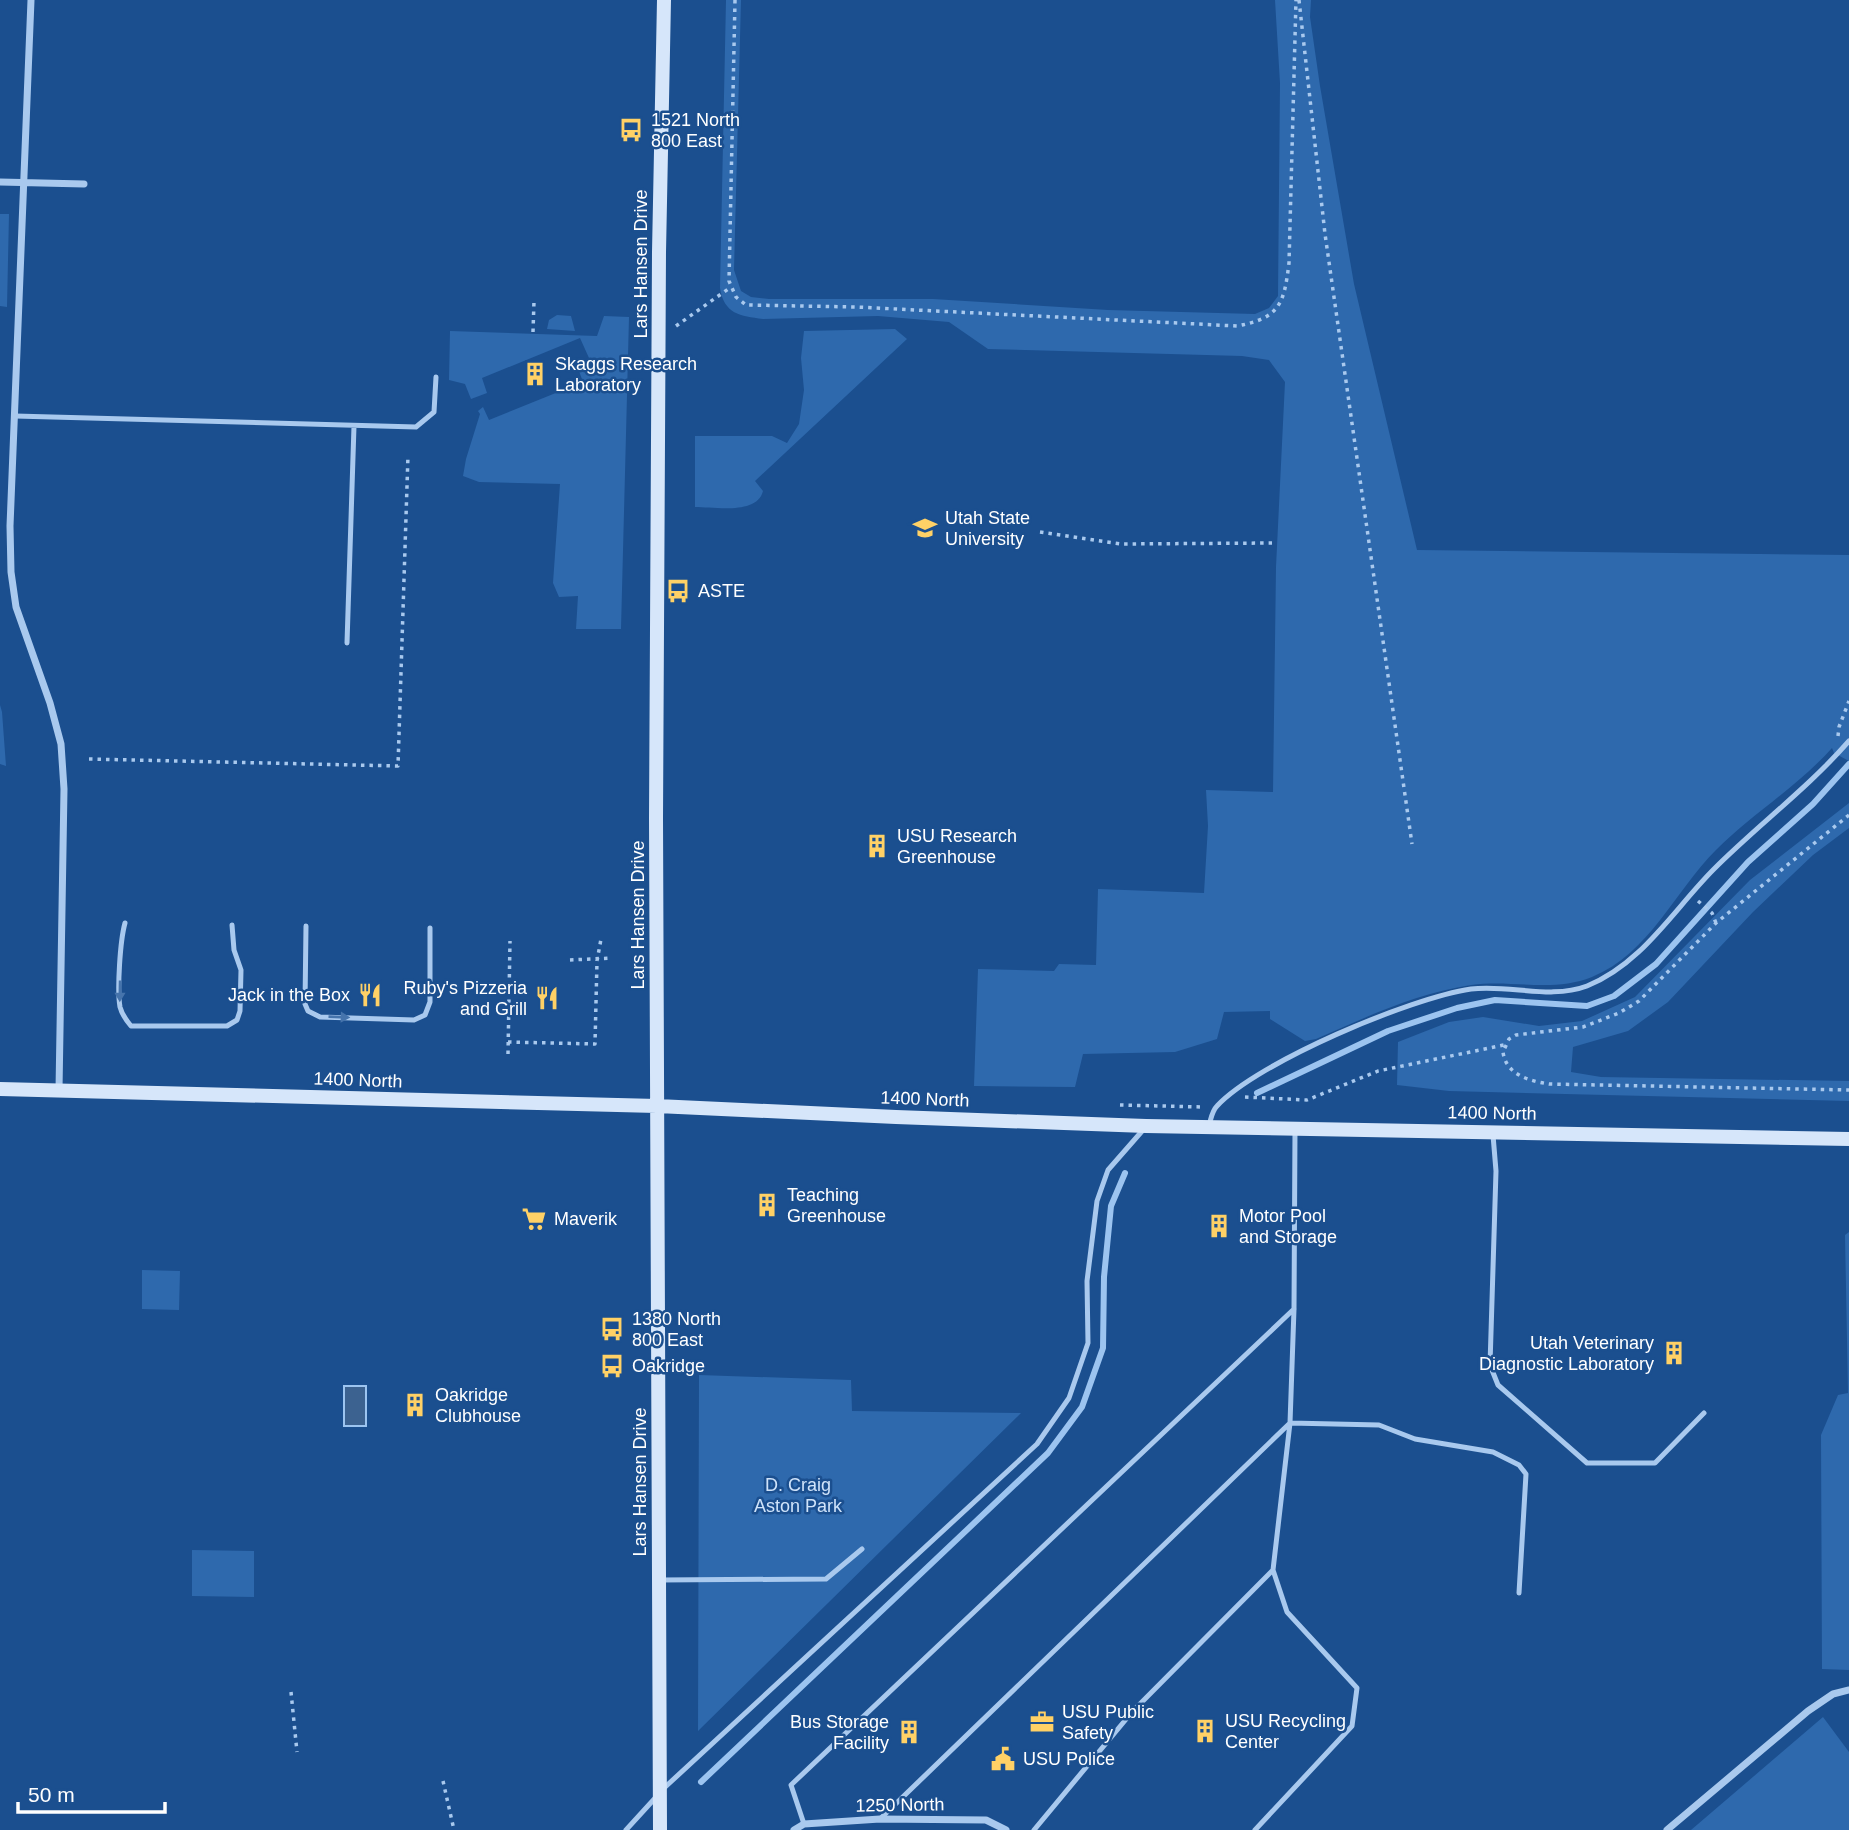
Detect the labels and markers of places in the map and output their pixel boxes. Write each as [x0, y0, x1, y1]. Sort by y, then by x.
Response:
place label: 1521 North 800 East [651, 110, 740, 151]
bus stop icon: 1521 North 800 East [617, 116, 645, 144]
place label: Skaggs Research Laboratory [555, 354, 697, 395]
building icon: Skaggs Research Laboratory [521, 360, 549, 388]
place label: Utah State University [945, 508, 1030, 549]
school or university icon: Utah State University [911, 514, 939, 542]
bus stop icon: ASTE [664, 577, 692, 605]
place label: ASTE [698, 581, 745, 601]
place label: USU Research Greenhouse [897, 826, 1017, 867]
building icon: USU Research Greenhouse [863, 832, 891, 860]
place label: Ruby's Pizzeria and Grill [404, 978, 528, 1019]
restaurant icon: Jack in the Box [356, 981, 384, 1009]
restaurant icon: Ruby's Pizzeria and Grill [533, 984, 561, 1012]
place label: Jack in the Box [228, 985, 350, 1005]
place label: Teaching Greenhouse [787, 1185, 886, 1226]
building icon: Teaching Greenhouse [753, 1191, 781, 1219]
supermarket icon: Maverik [520, 1205, 548, 1233]
place label: Motor Pool and Storage [1239, 1206, 1337, 1247]
place label: Maverik [554, 1209, 618, 1229]
building icon: Motor Pool and Storage [1205, 1212, 1233, 1240]
place label: 1380 North 800 East [632, 1309, 721, 1350]
bus stop icon: 1380 North 800 East [598, 1315, 626, 1343]
place label: Utah Veterinary Diagnostic Laboratory [1479, 1333, 1654, 1374]
building icon: Utah Veterinary Diagnostic Laboratory [1660, 1339, 1688, 1367]
bus stop icon: Oakridge [598, 1352, 626, 1380]
place label: Oakridge [632, 1356, 705, 1376]
place label: Oakridge Clubhouse [435, 1385, 521, 1426]
building icon: Oakridge Clubhouse [401, 1391, 429, 1419]
place label: USU Public Safety [1062, 1702, 1154, 1743]
office icon: USU Public Safety [1028, 1708, 1056, 1736]
place label: USU Recycling Center [1225, 1711, 1346, 1752]
place label: Bus Storage Facility [790, 1712, 889, 1753]
building icon: USU Recycling Center [1191, 1717, 1219, 1745]
building icon: Bus Storage Facility [895, 1718, 923, 1746]
public building icon: USU Police [989, 1745, 1017, 1773]
place label: USU Police [1023, 1749, 1115, 1769]

